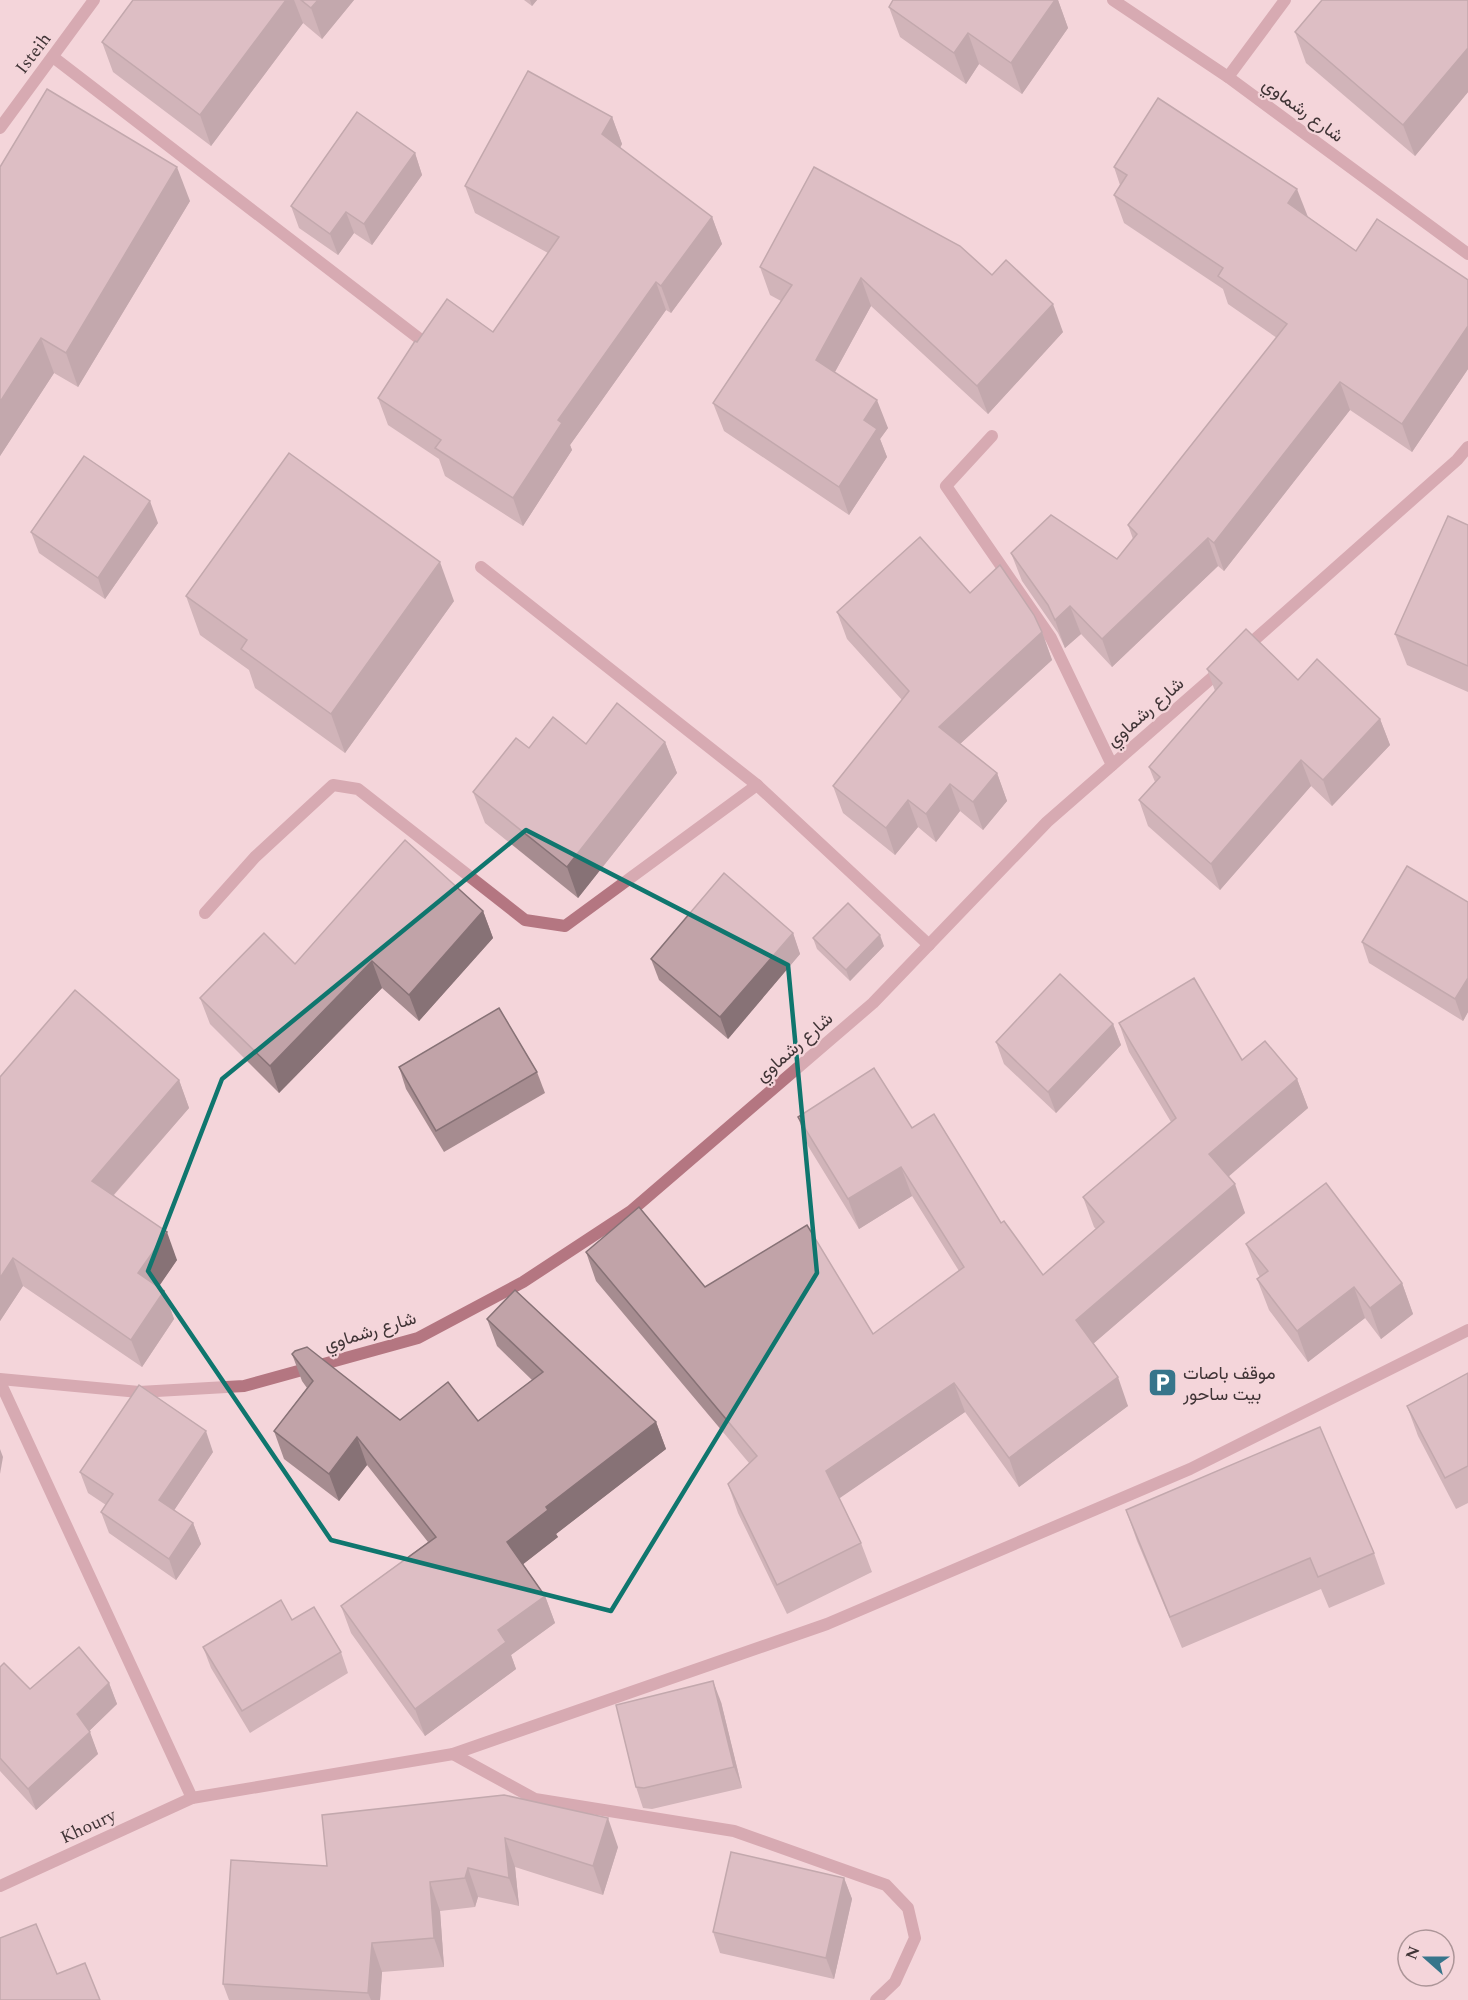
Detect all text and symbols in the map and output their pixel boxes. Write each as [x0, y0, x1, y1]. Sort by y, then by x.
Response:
street label: Isteih [9, 27, 58, 80]
street label: شارع رشماوي [1256, 71, 1349, 150]
street label: شارع رشماوي [1100, 671, 1191, 755]
street label: شارع رشماوي [749, 1006, 840, 1090]
street label: شارع رشماوي [321, 1305, 420, 1359]
place label: موقف باصات بيت ساحور [1182, 1360, 1276, 1408]
parking icon: موقف باصات بيت ساحور [1146, 1367, 1178, 1399]
street label: Khoury [56, 1801, 122, 1851]
north arrow [1396, 1928, 1456, 1988]
text: N [1399, 1943, 1426, 1963]

